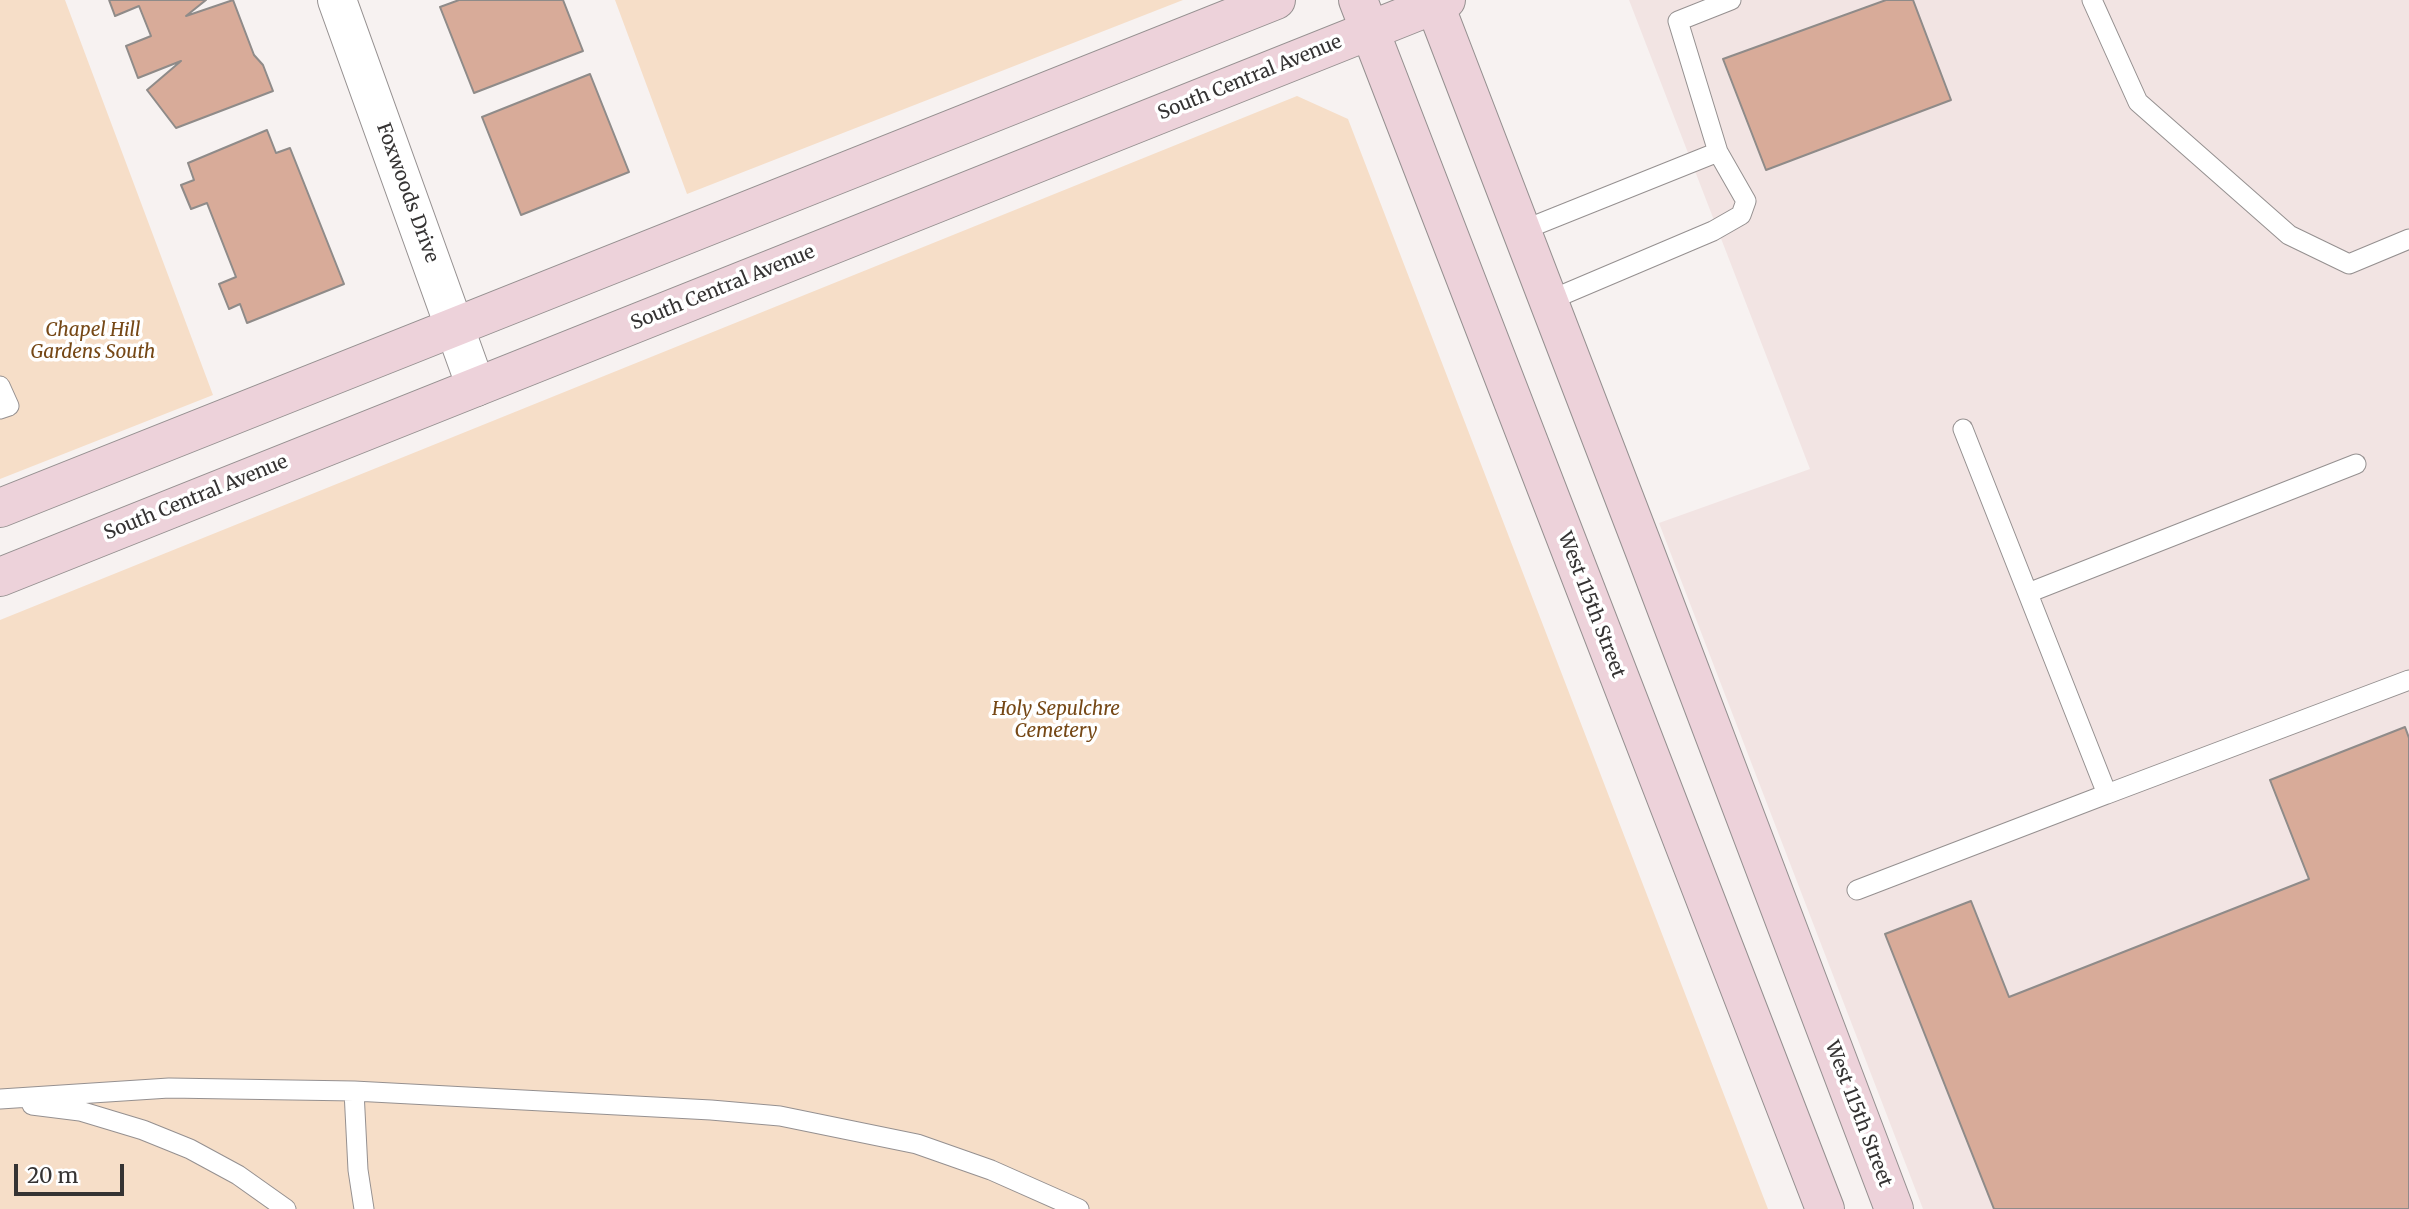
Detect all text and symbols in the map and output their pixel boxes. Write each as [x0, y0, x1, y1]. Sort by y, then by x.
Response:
street label: South Central Avenue [1155, 31, 1345, 125]
street label: Foxwoods Drive [371, 120, 443, 266]
street label: South Central Avenue [628, 241, 818, 335]
park label: Chapel Hill Gardens South [31, 320, 155, 364]
street label: South Central Avenue [101, 451, 291, 545]
street label: West 115th Street [1553, 529, 1629, 681]
park label: Holy Sepulchre Cemetery [992, 699, 1120, 743]
street label: West 115th Street [1820, 1038, 1896, 1190]
scale bar [18, 1150, 128, 1194]
text: 20 m [27, 1162, 78, 1189]

